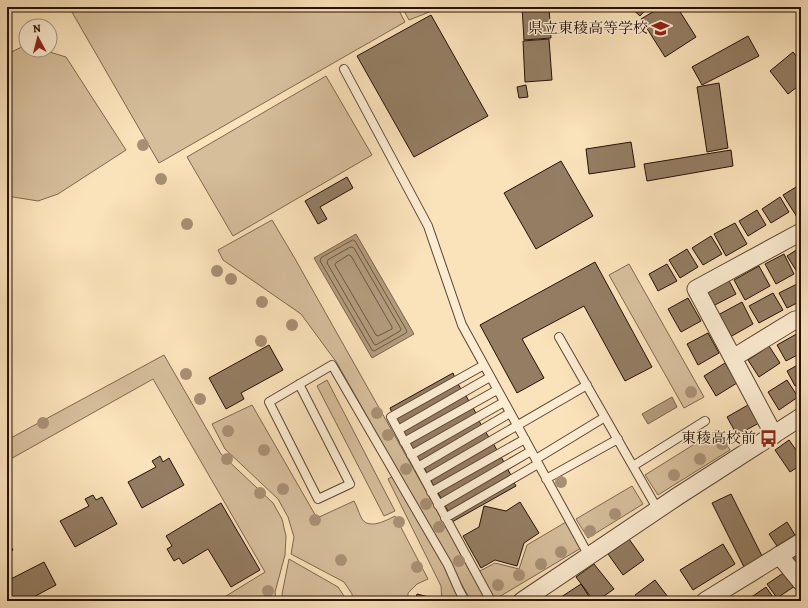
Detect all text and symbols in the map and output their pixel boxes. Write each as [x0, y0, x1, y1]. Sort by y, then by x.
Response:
north arrow [18, 18, 58, 58]
place label: 県立東稜高等学校 [528, 18, 648, 38]
school or university icon: 県立東稜高等学校 [651, 18, 671, 38]
text: N [32, 21, 42, 37]
place label: 東稜高校前 [681, 428, 756, 448]
bus stop icon: 東稜高校前 [759, 428, 779, 448]

